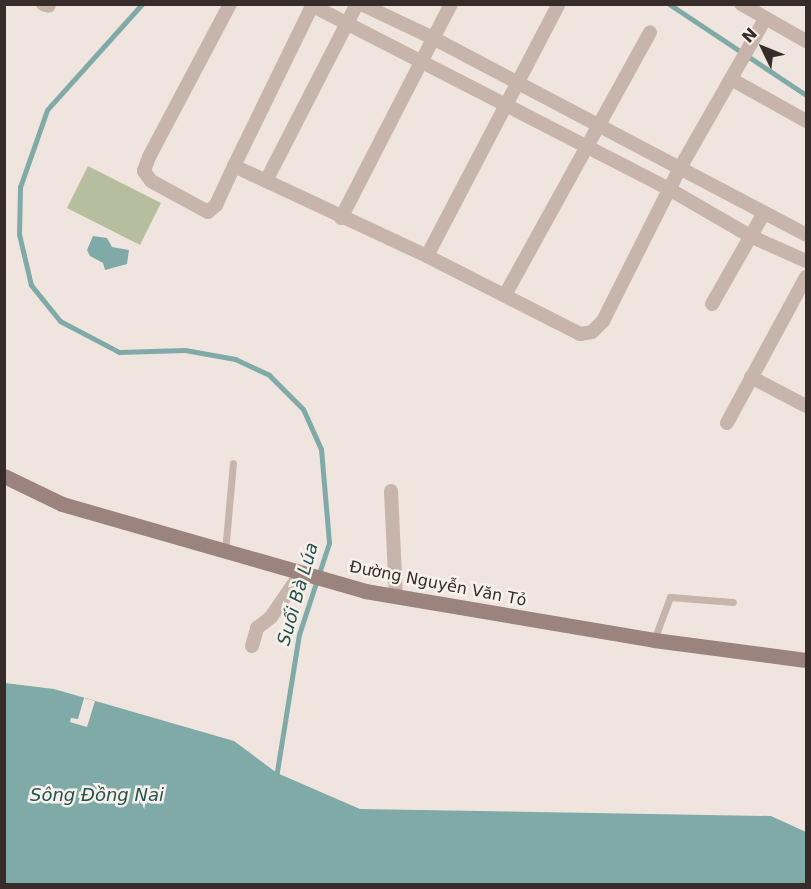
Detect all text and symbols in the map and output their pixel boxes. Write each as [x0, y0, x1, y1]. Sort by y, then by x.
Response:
north arrow [733, 18, 793, 78]
text: N [738, 24, 761, 47]
water label: Suối Bà Lúa [273, 540, 323, 648]
street label: Đường Nguyễn Văn Tỏ [348, 557, 528, 611]
water label: Sông Đồng Nai [30, 784, 164, 806]

